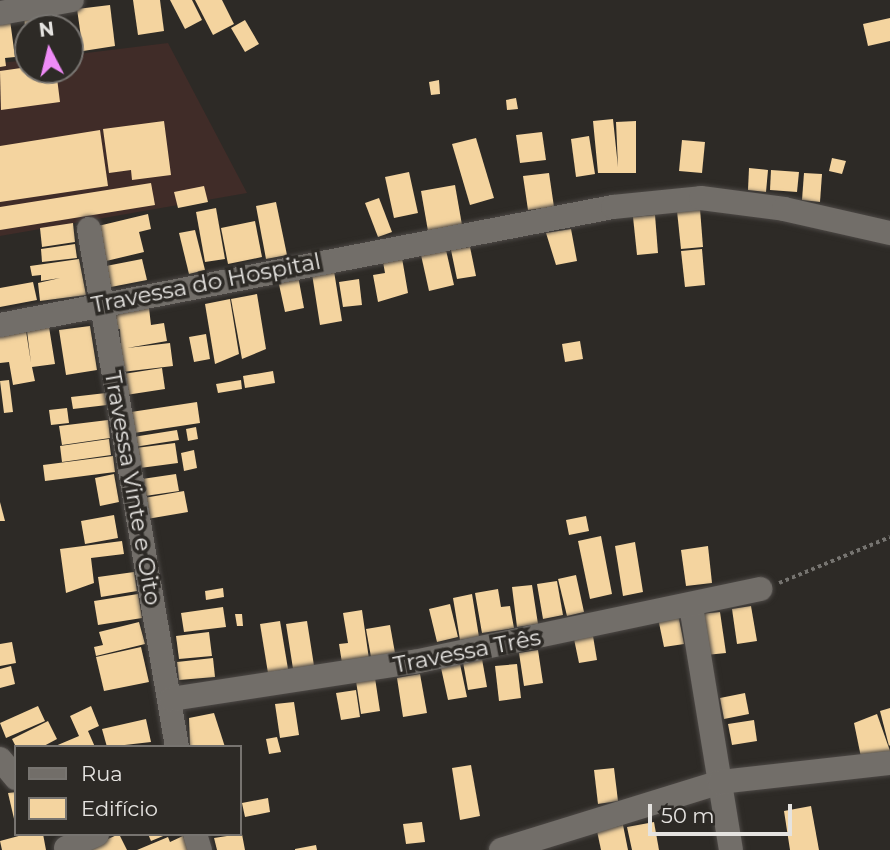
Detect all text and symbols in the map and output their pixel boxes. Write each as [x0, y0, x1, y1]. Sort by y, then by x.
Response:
north arrow [14, 14, 84, 84]
text: N [38, 17, 56, 42]
street label: Travessa do Hospital [89, 247, 323, 319]
street label: Travessa Vinte e Oito [99, 369, 167, 607]
street label: Travessa Três [391, 623, 543, 679]
legend [14, 745, 242, 836]
text: Rua [81, 761, 123, 786]
scale bar [652, 790, 796, 834]
text: Edifício [81, 796, 158, 821]
text: 50 m [661, 803, 715, 828]

